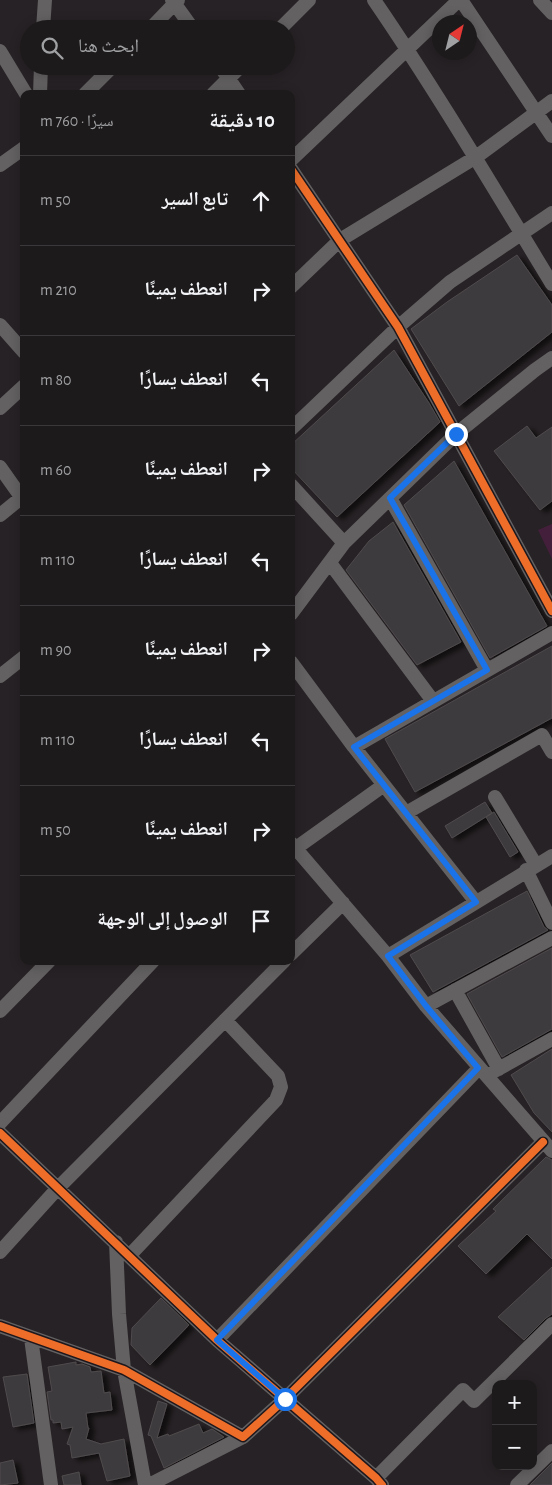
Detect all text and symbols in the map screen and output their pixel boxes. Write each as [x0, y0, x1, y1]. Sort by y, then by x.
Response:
north arrow [432, 15, 477, 60]
search box [20, 20, 295, 75]
icon: search [38, 34, 66, 62]
text: ابحث هنا [78, 37, 139, 56]
text: 10 دقيقة [209, 110, 275, 131]
text: سيرًا · 760 m [40, 113, 114, 129]
icon: ahead [247, 187, 275, 215]
text: تابع السير [162, 190, 228, 209]
text: 50 m [40, 192, 71, 208]
icon: right [247, 277, 275, 305]
text: انعطف يمينًا [145, 280, 228, 299]
text: 210 m [40, 282, 77, 298]
icon: left [247, 367, 275, 395]
text: انعطف يسارًا [139, 370, 228, 389]
text: 80 m [40, 372, 72, 388]
route end [445, 423, 468, 446]
icon: right [247, 457, 275, 485]
text: انعطف يمينًا [145, 460, 228, 479]
text: 60 m [40, 462, 71, 478]
icon: left [247, 547, 275, 575]
text: انعطف يسارًا [139, 550, 228, 569]
text: 110 m [40, 552, 75, 568]
icon: right [247, 637, 275, 665]
text: انعطف يمينًا [145, 640, 228, 659]
text: 90 m [40, 642, 71, 658]
icon: left [247, 727, 275, 755]
text: انعطف يسارًا [139, 730, 228, 749]
text: 110 m [40, 732, 75, 748]
icon: right [247, 817, 275, 845]
text: انعطف يمينًا [145, 820, 228, 839]
text: 50 m [40, 822, 71, 838]
icon: arrive [247, 907, 275, 935]
text: الوصول إلى الوجهة [97, 910, 228, 929]
map controls [492, 1380, 537, 1470]
button: + [492, 1380, 537, 1425]
route start [274, 1388, 297, 1411]
button: − [492, 1425, 537, 1470]

